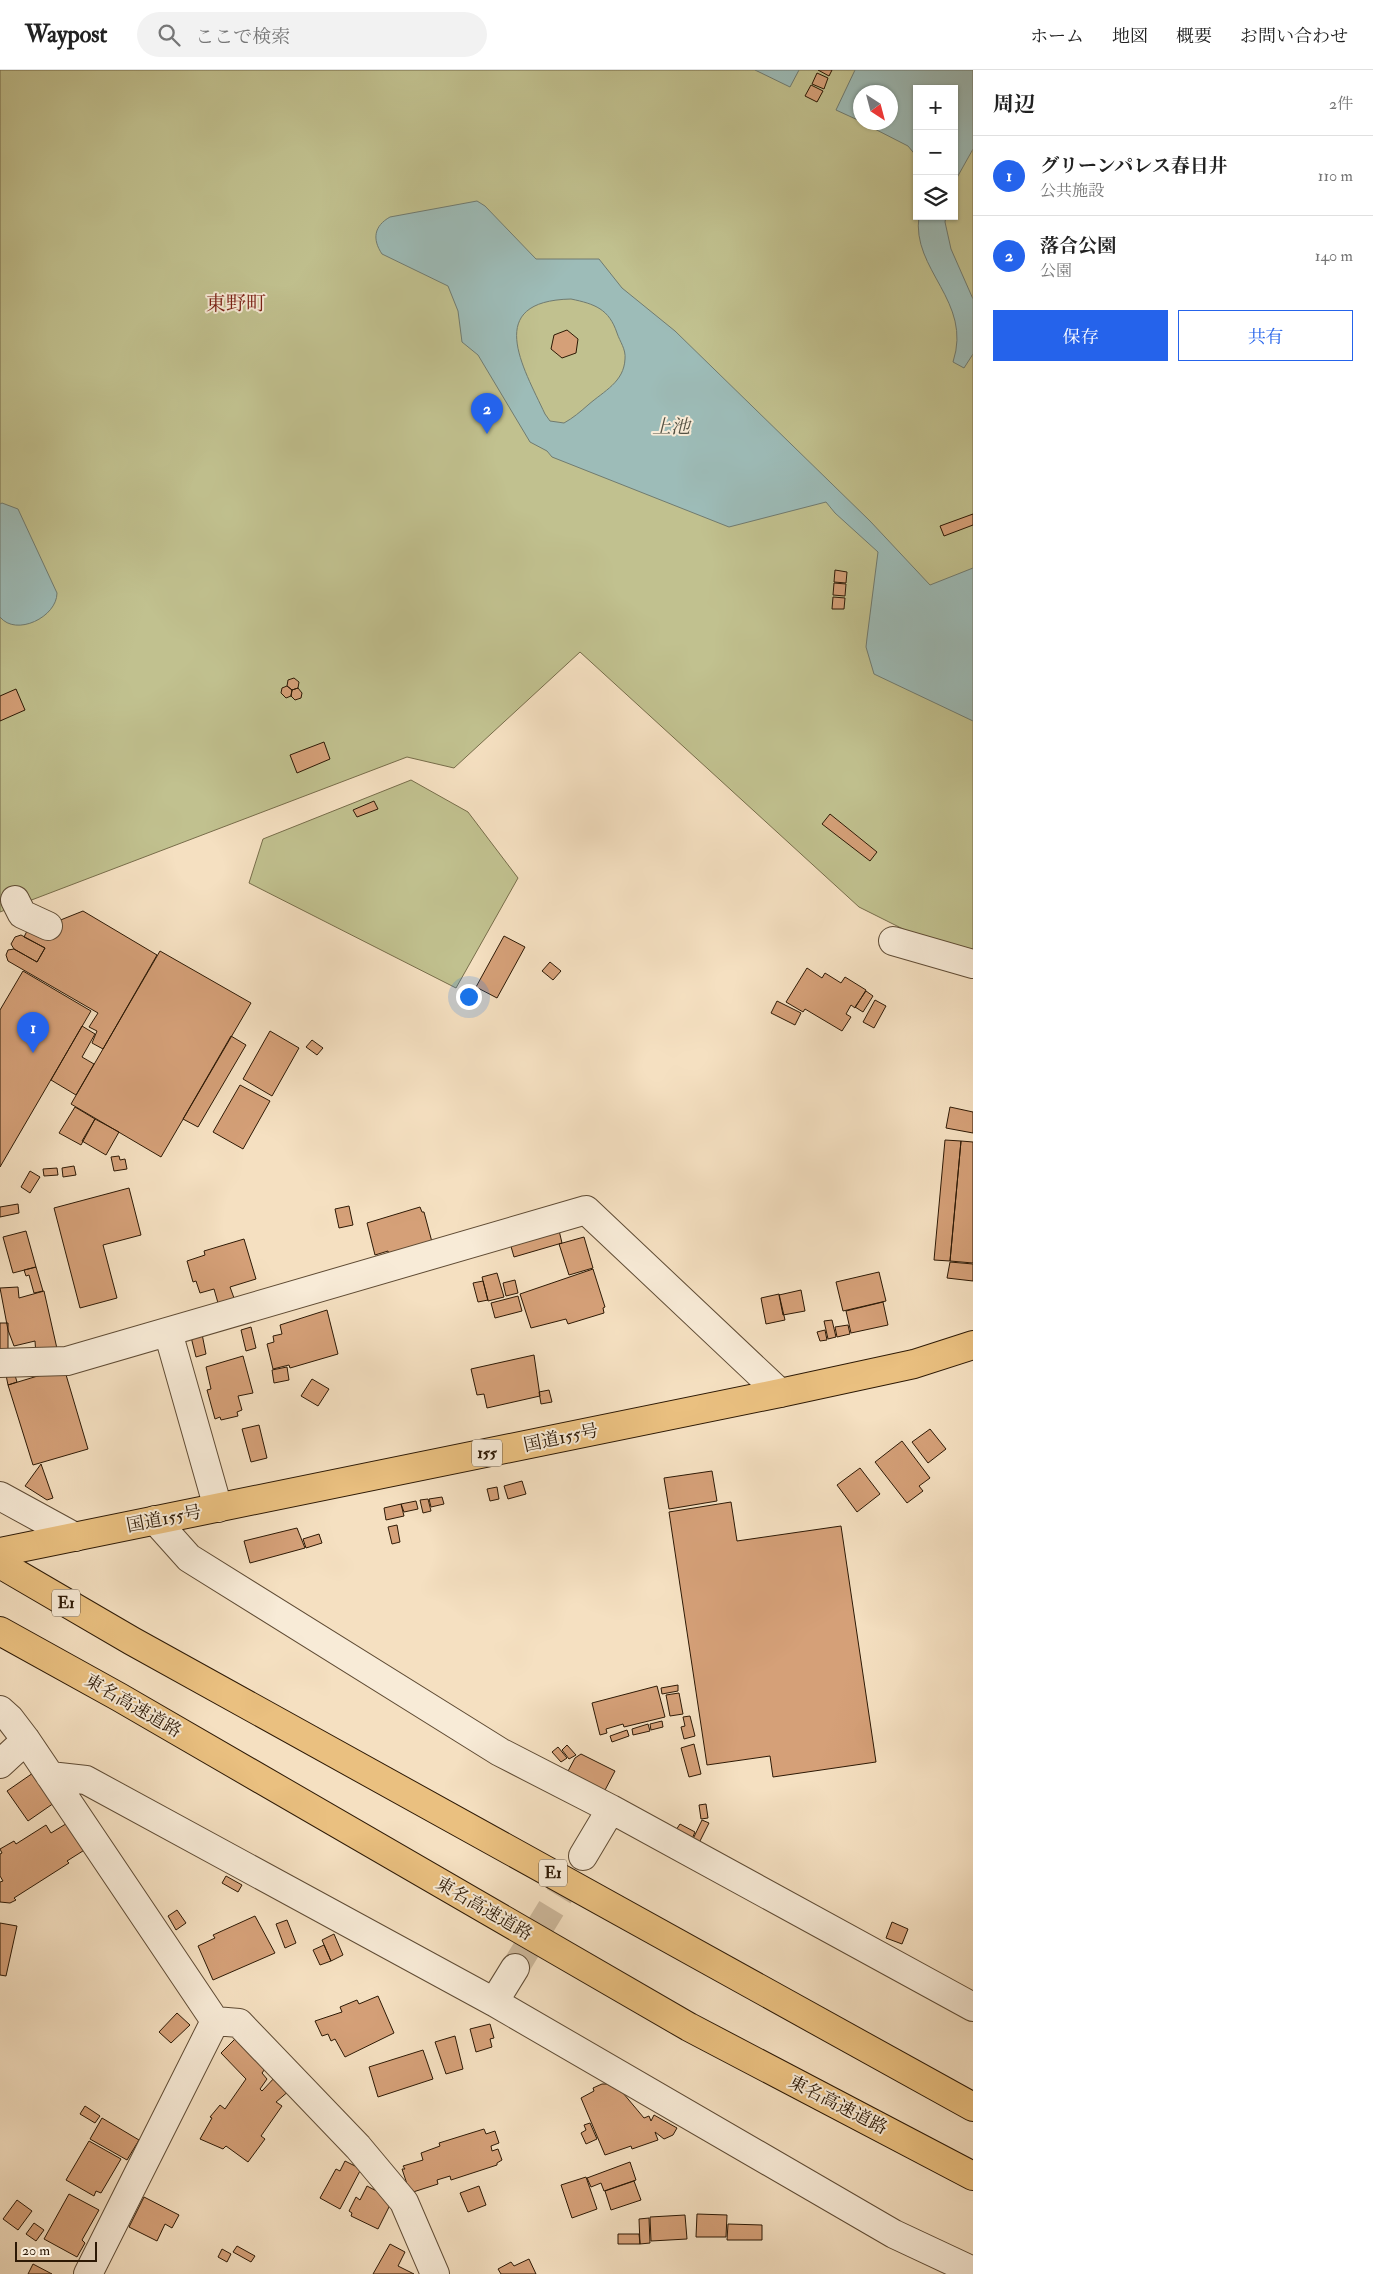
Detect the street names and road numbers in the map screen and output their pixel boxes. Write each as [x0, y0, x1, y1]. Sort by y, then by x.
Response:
street label: 国道155号 [521, 1419, 601, 1457]
road number: 155 [472, 1440, 502, 1466]
street label: 国道155号 [124, 1500, 204, 1538]
road number: E1 [52, 1590, 80, 1616]
street label: 東名高速道路 [80, 1669, 186, 1743]
road number: E1 [539, 1860, 567, 1886]
street label: 東名高速道路 [431, 1872, 537, 1946]
street label: 東名高速道路 [785, 2070, 891, 2140]

